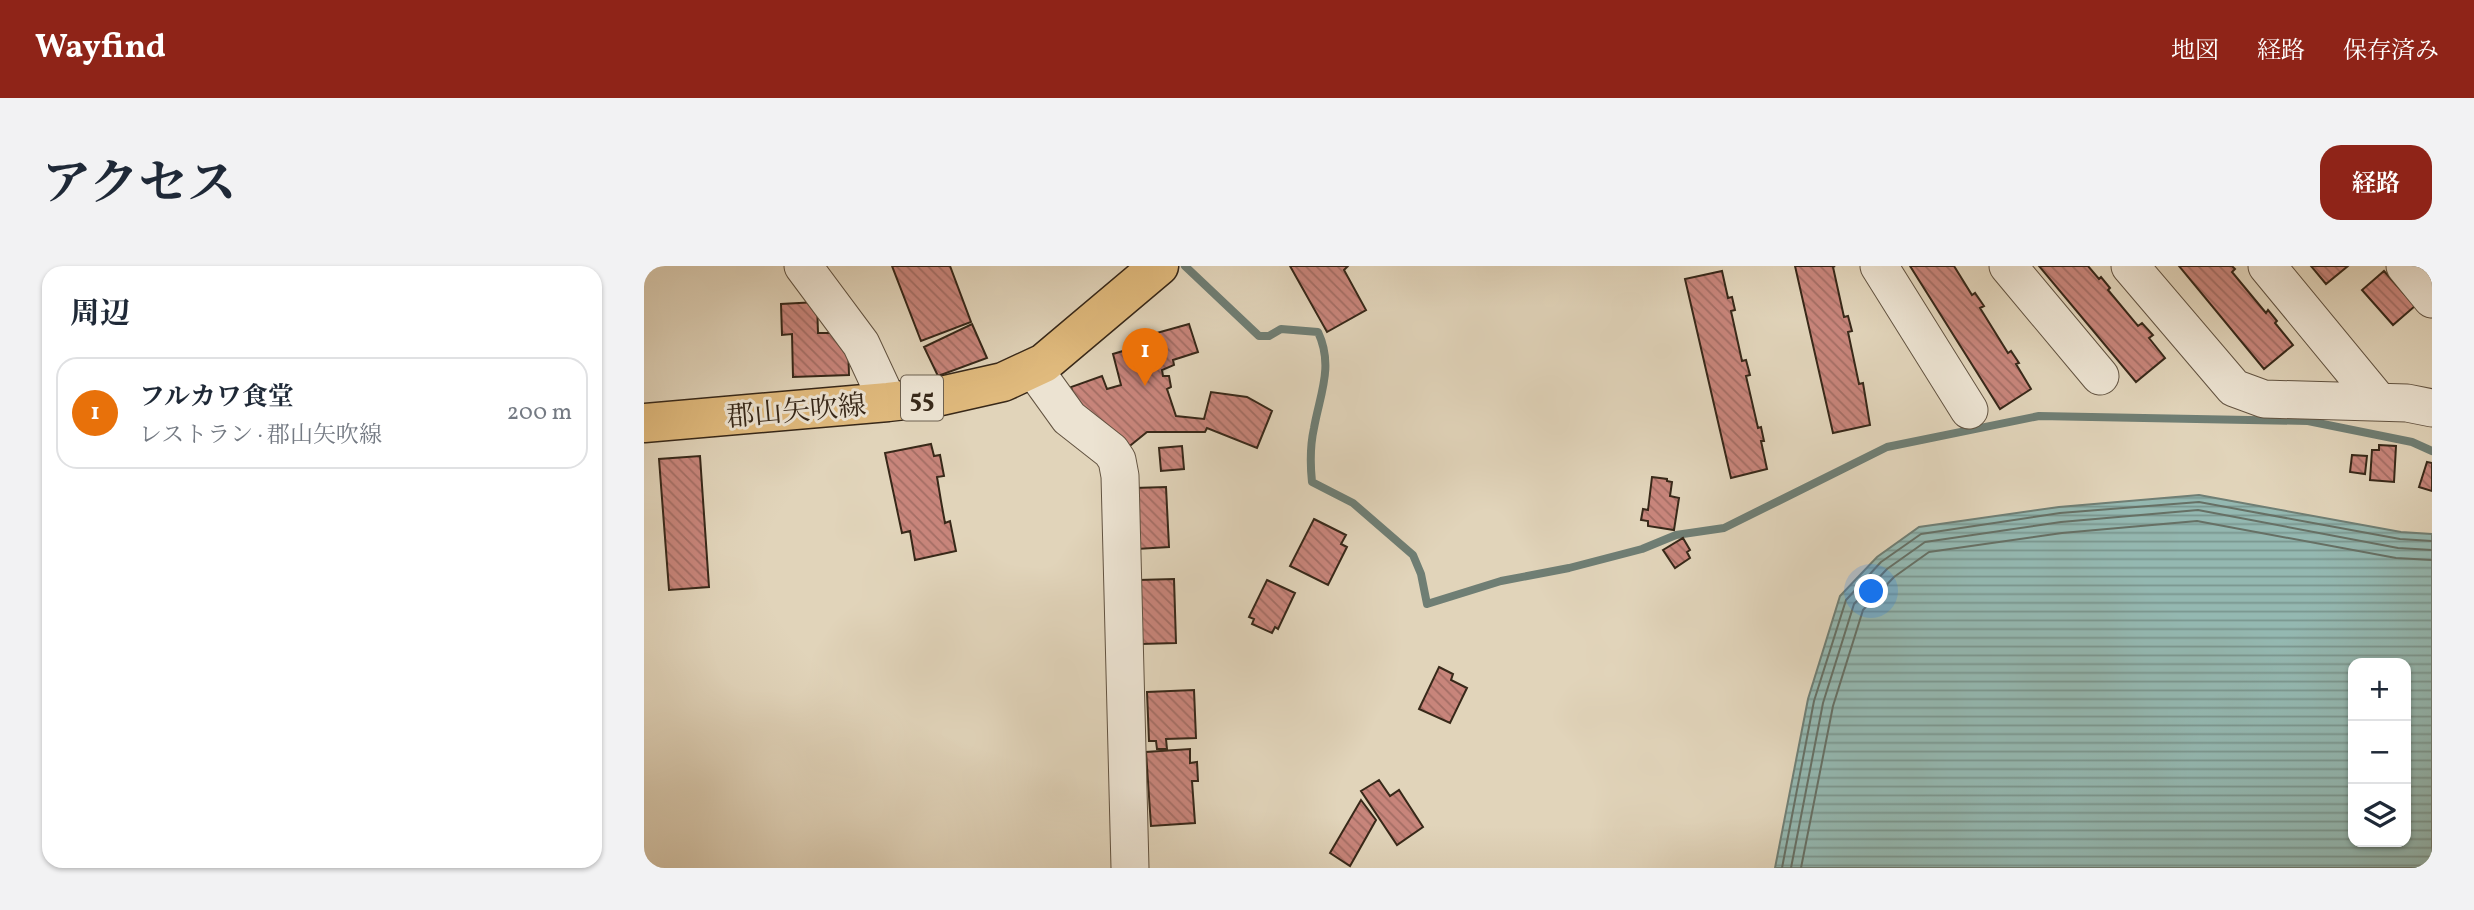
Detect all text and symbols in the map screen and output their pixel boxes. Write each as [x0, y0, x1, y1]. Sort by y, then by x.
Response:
text: Wayfind [35, 26, 166, 72]
text: 地図 [2171, 35, 2219, 69]
text: 経路 [2257, 35, 2305, 69]
text: 保存済み [2343, 35, 2439, 69]
button: 経路 [2320, 145, 2432, 220]
text: アクセス [42, 152, 237, 221]
text: 周辺 [70, 294, 130, 336]
pin: 1 [1122, 328, 1168, 386]
road number: 55 [901, 376, 943, 420]
text: フルカワ食堂 [139, 380, 294, 416]
street label: 郡山矢吹線 [725, 387, 868, 438]
text: 1 [90, 397, 100, 429]
text: 200 m [507, 397, 572, 429]
text: レストラン · 郡山矢吹線 [139, 420, 382, 452]
your location [1854, 574, 1888, 608]
map controls [2348, 658, 2411, 847]
button: + [2348, 658, 2411, 721]
button: − [2348, 721, 2411, 784]
button: layers [2348, 784, 2411, 847]

